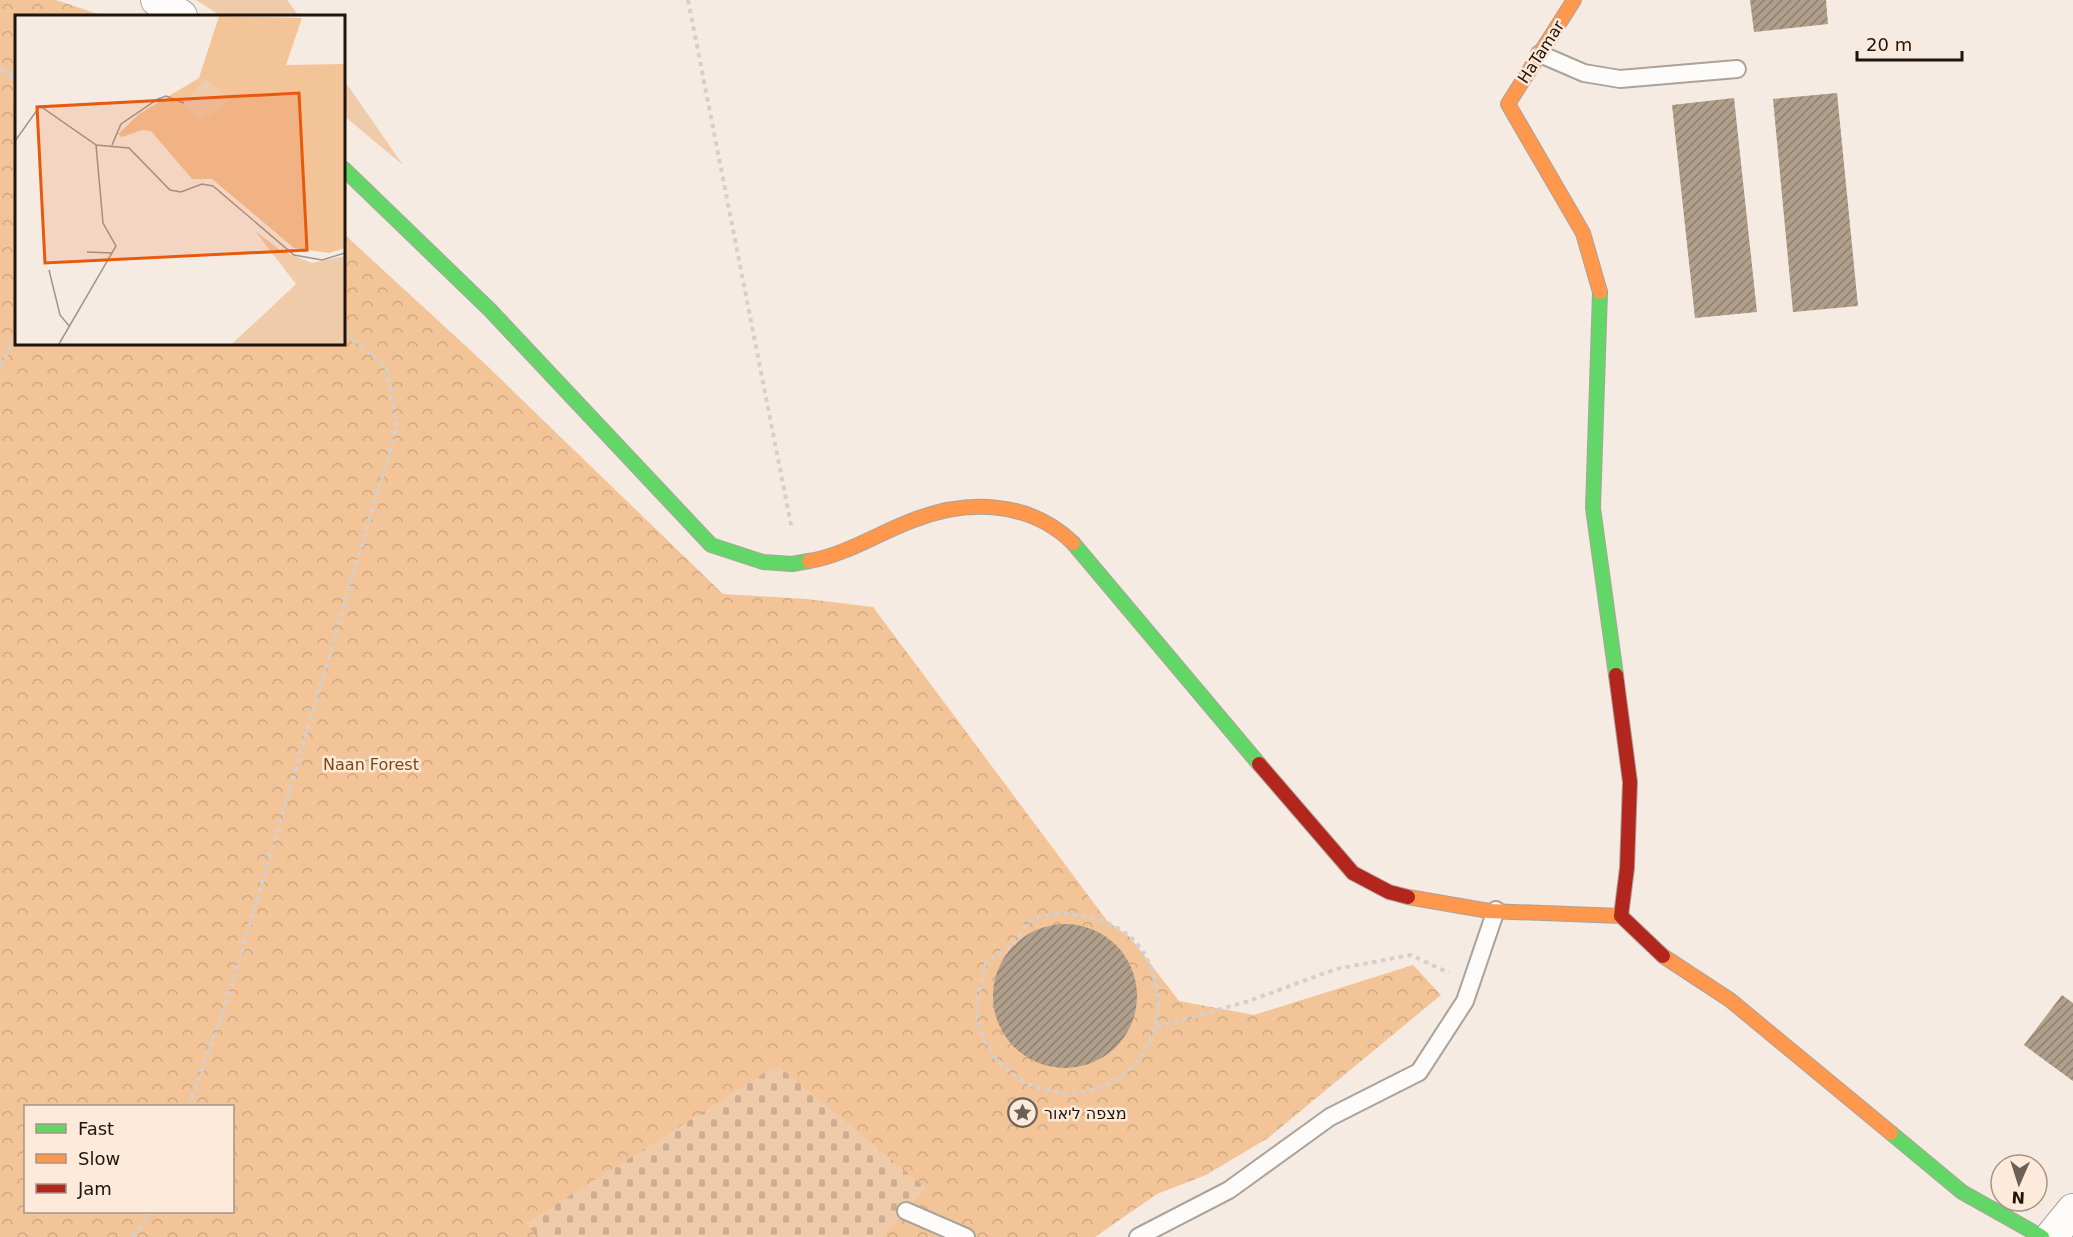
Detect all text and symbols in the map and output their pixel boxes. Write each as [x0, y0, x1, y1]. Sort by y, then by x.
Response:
inset map [15, 15, 345, 345]
street label: HaTamar [1514, 17, 1568, 87]
scale bar [1857, 24, 1962, 62]
text: 20 m [1866, 34, 1912, 55]
park label: Naan Forest [323, 755, 419, 774]
place icon: מצפה ליאור [1007, 1097, 1039, 1129]
place label: מצפה ליאור [1044, 1104, 1127, 1123]
legend [24, 1105, 234, 1213]
text: Fast [78, 1118, 114, 1139]
text: Slow [78, 1148, 120, 1169]
north arrow [1989, 1153, 2049, 1213]
text: Jam [77, 1178, 112, 1199]
text: N [2011, 1188, 2025, 1207]

